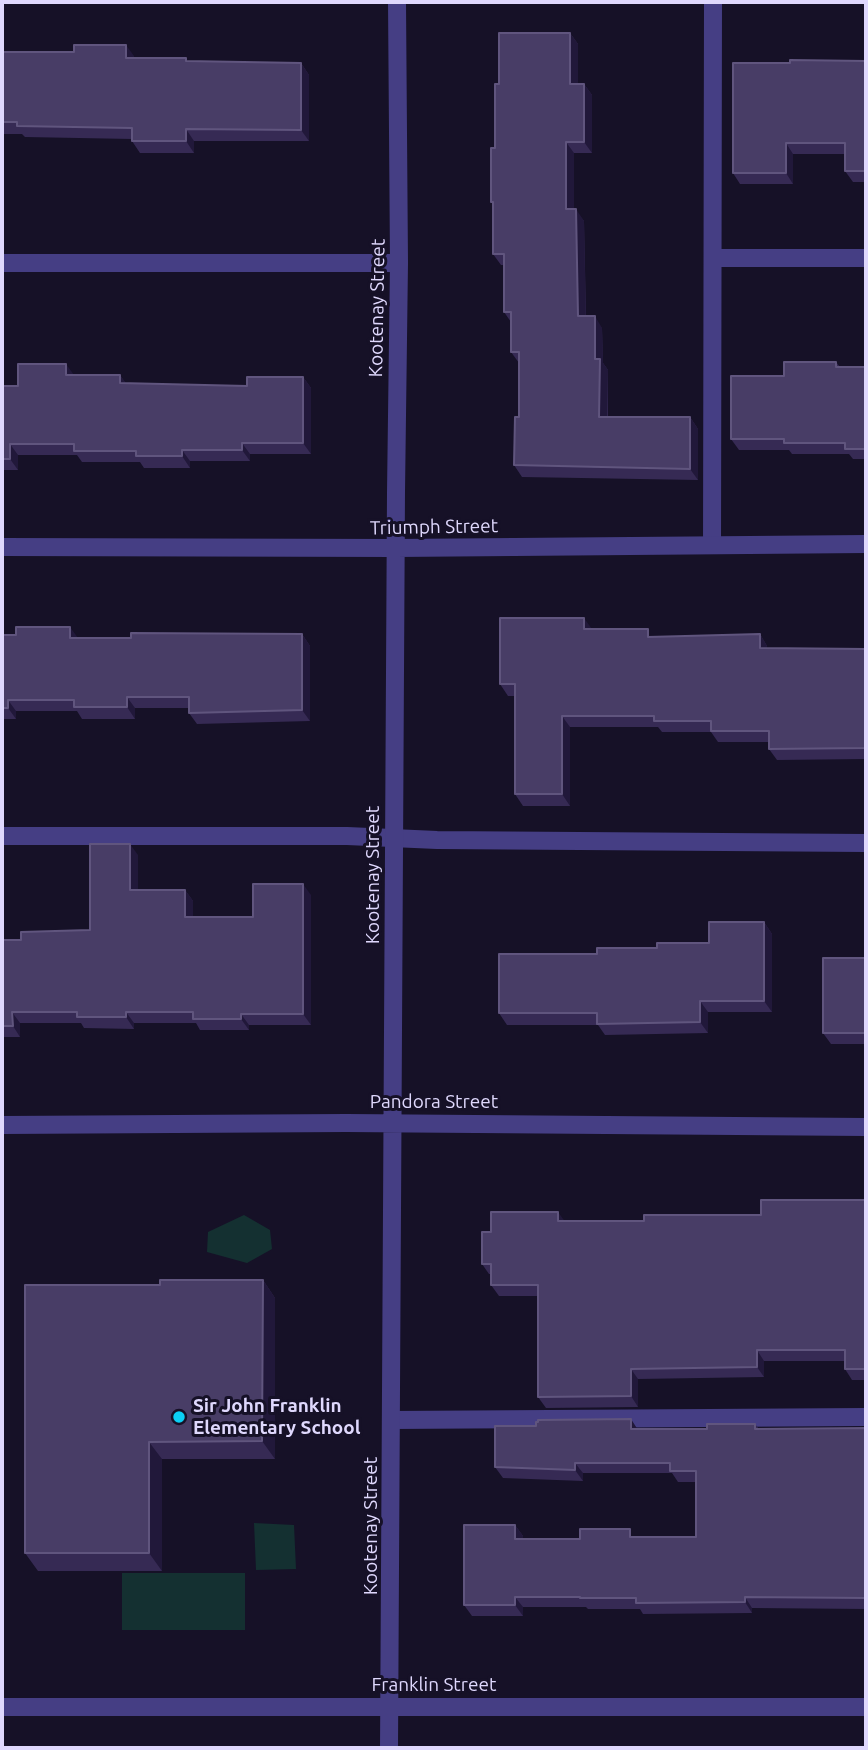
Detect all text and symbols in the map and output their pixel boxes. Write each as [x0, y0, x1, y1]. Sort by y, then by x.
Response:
street label: Kootenay Street [364, 238, 390, 378]
street label: Triumph Street [370, 514, 498, 540]
street label: Kootenay Street [362, 806, 384, 944]
street label: Pandora Street [370, 1091, 498, 1113]
place label: Sir John Franklin Elementary School [193, 1395, 360, 1439]
marker: Sir John Franklin Elementary School [171, 1409, 187, 1425]
street label: Kootenay Street [360, 1457, 382, 1595]
street label: Franklin Street [372, 1674, 496, 1696]

